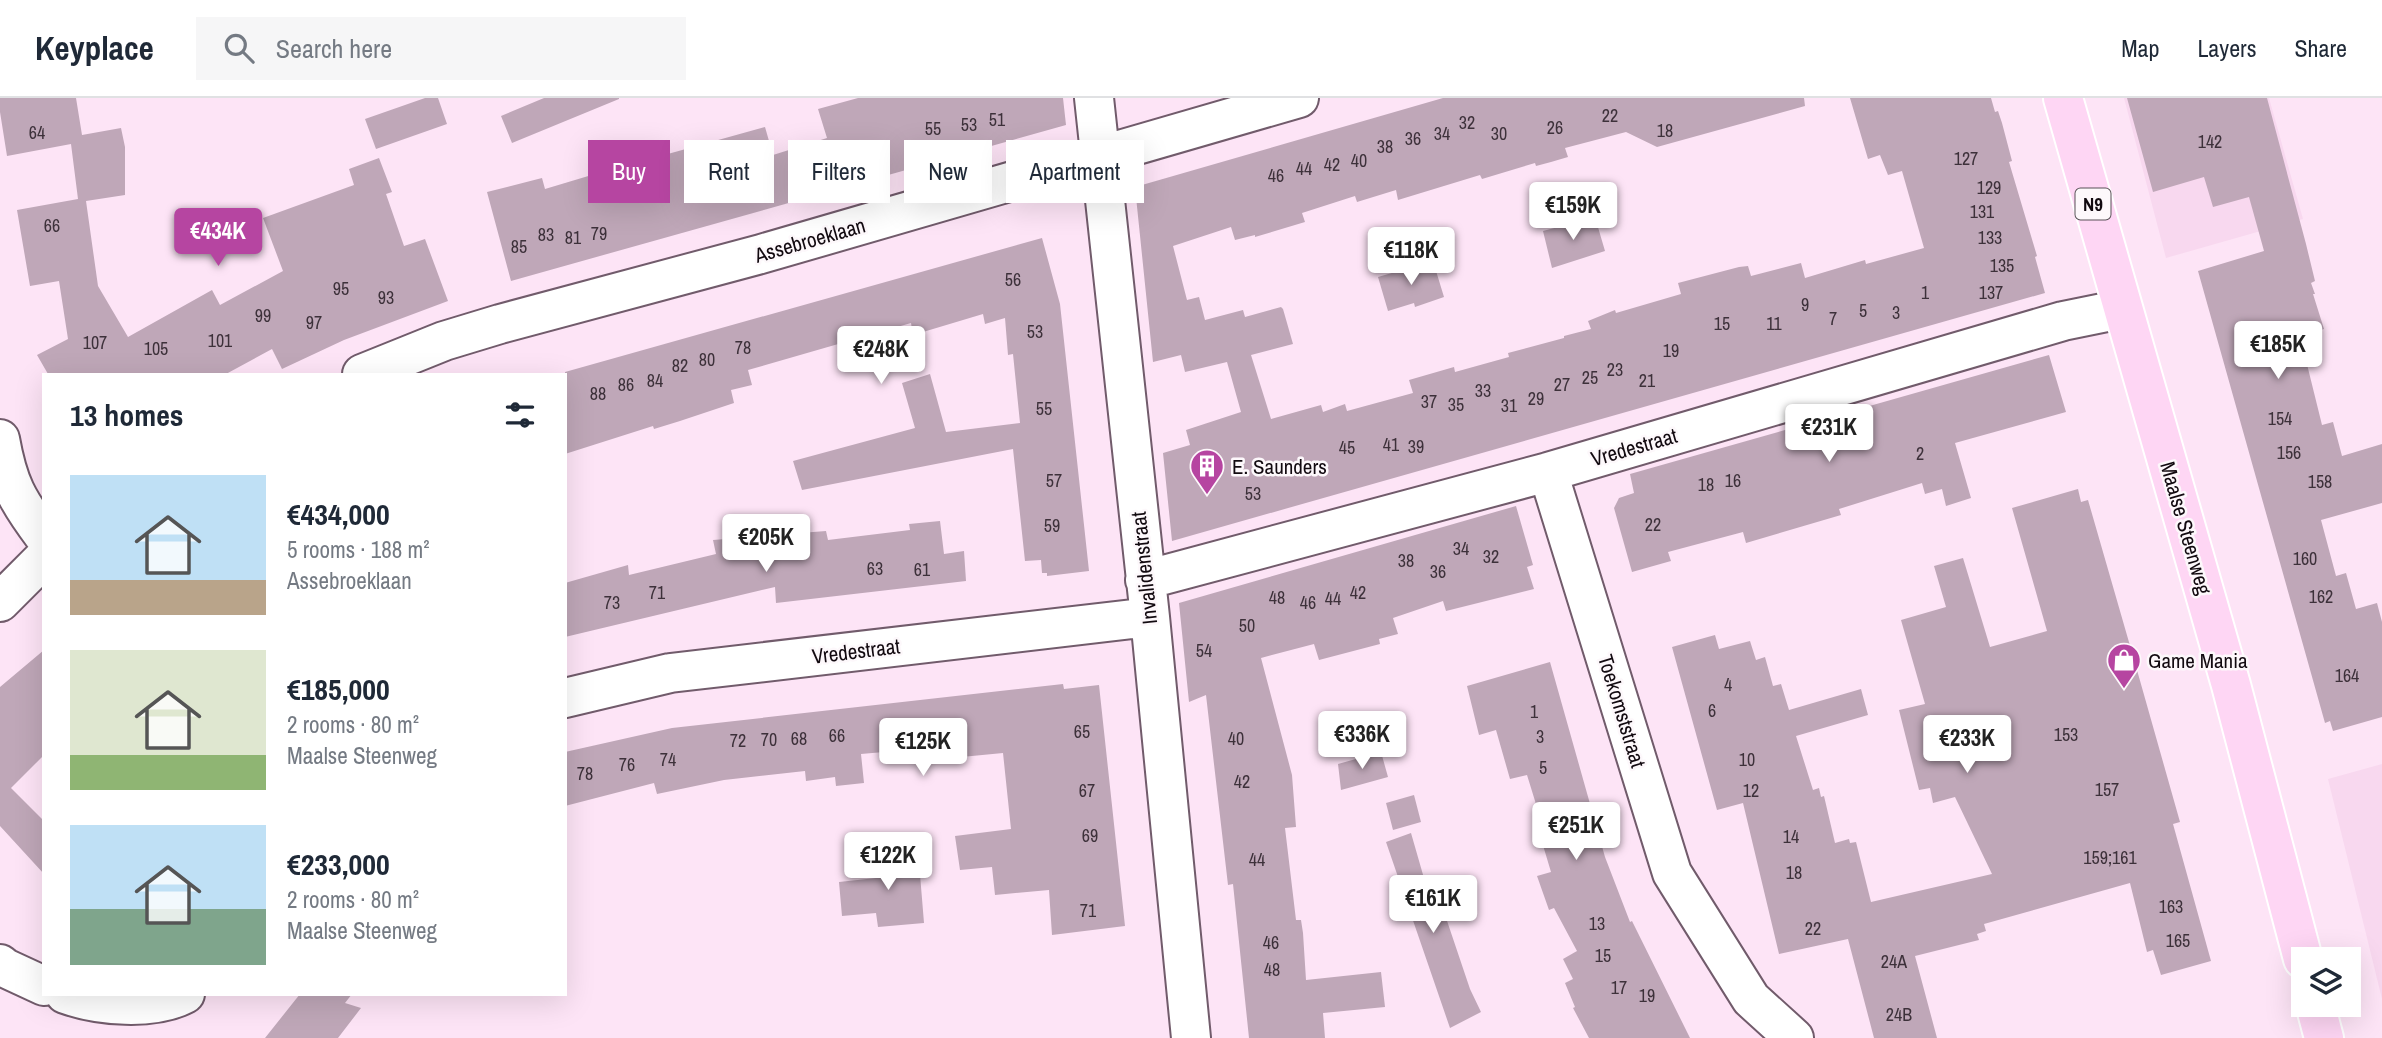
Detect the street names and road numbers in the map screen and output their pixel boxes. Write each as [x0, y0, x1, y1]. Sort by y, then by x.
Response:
road number: N9 [2076, 188, 2110, 220]
street label: Assebroeklaan [750, 210, 869, 270]
street label: Vredestraat [1588, 421, 1681, 473]
street label: Maalse Steenweg [2153, 458, 2219, 598]
street label: Invalidenstraat [1124, 510, 1164, 626]
street label: Vredestraat [810, 631, 902, 671]
street label: Toekomststraat [1591, 651, 1653, 771]

